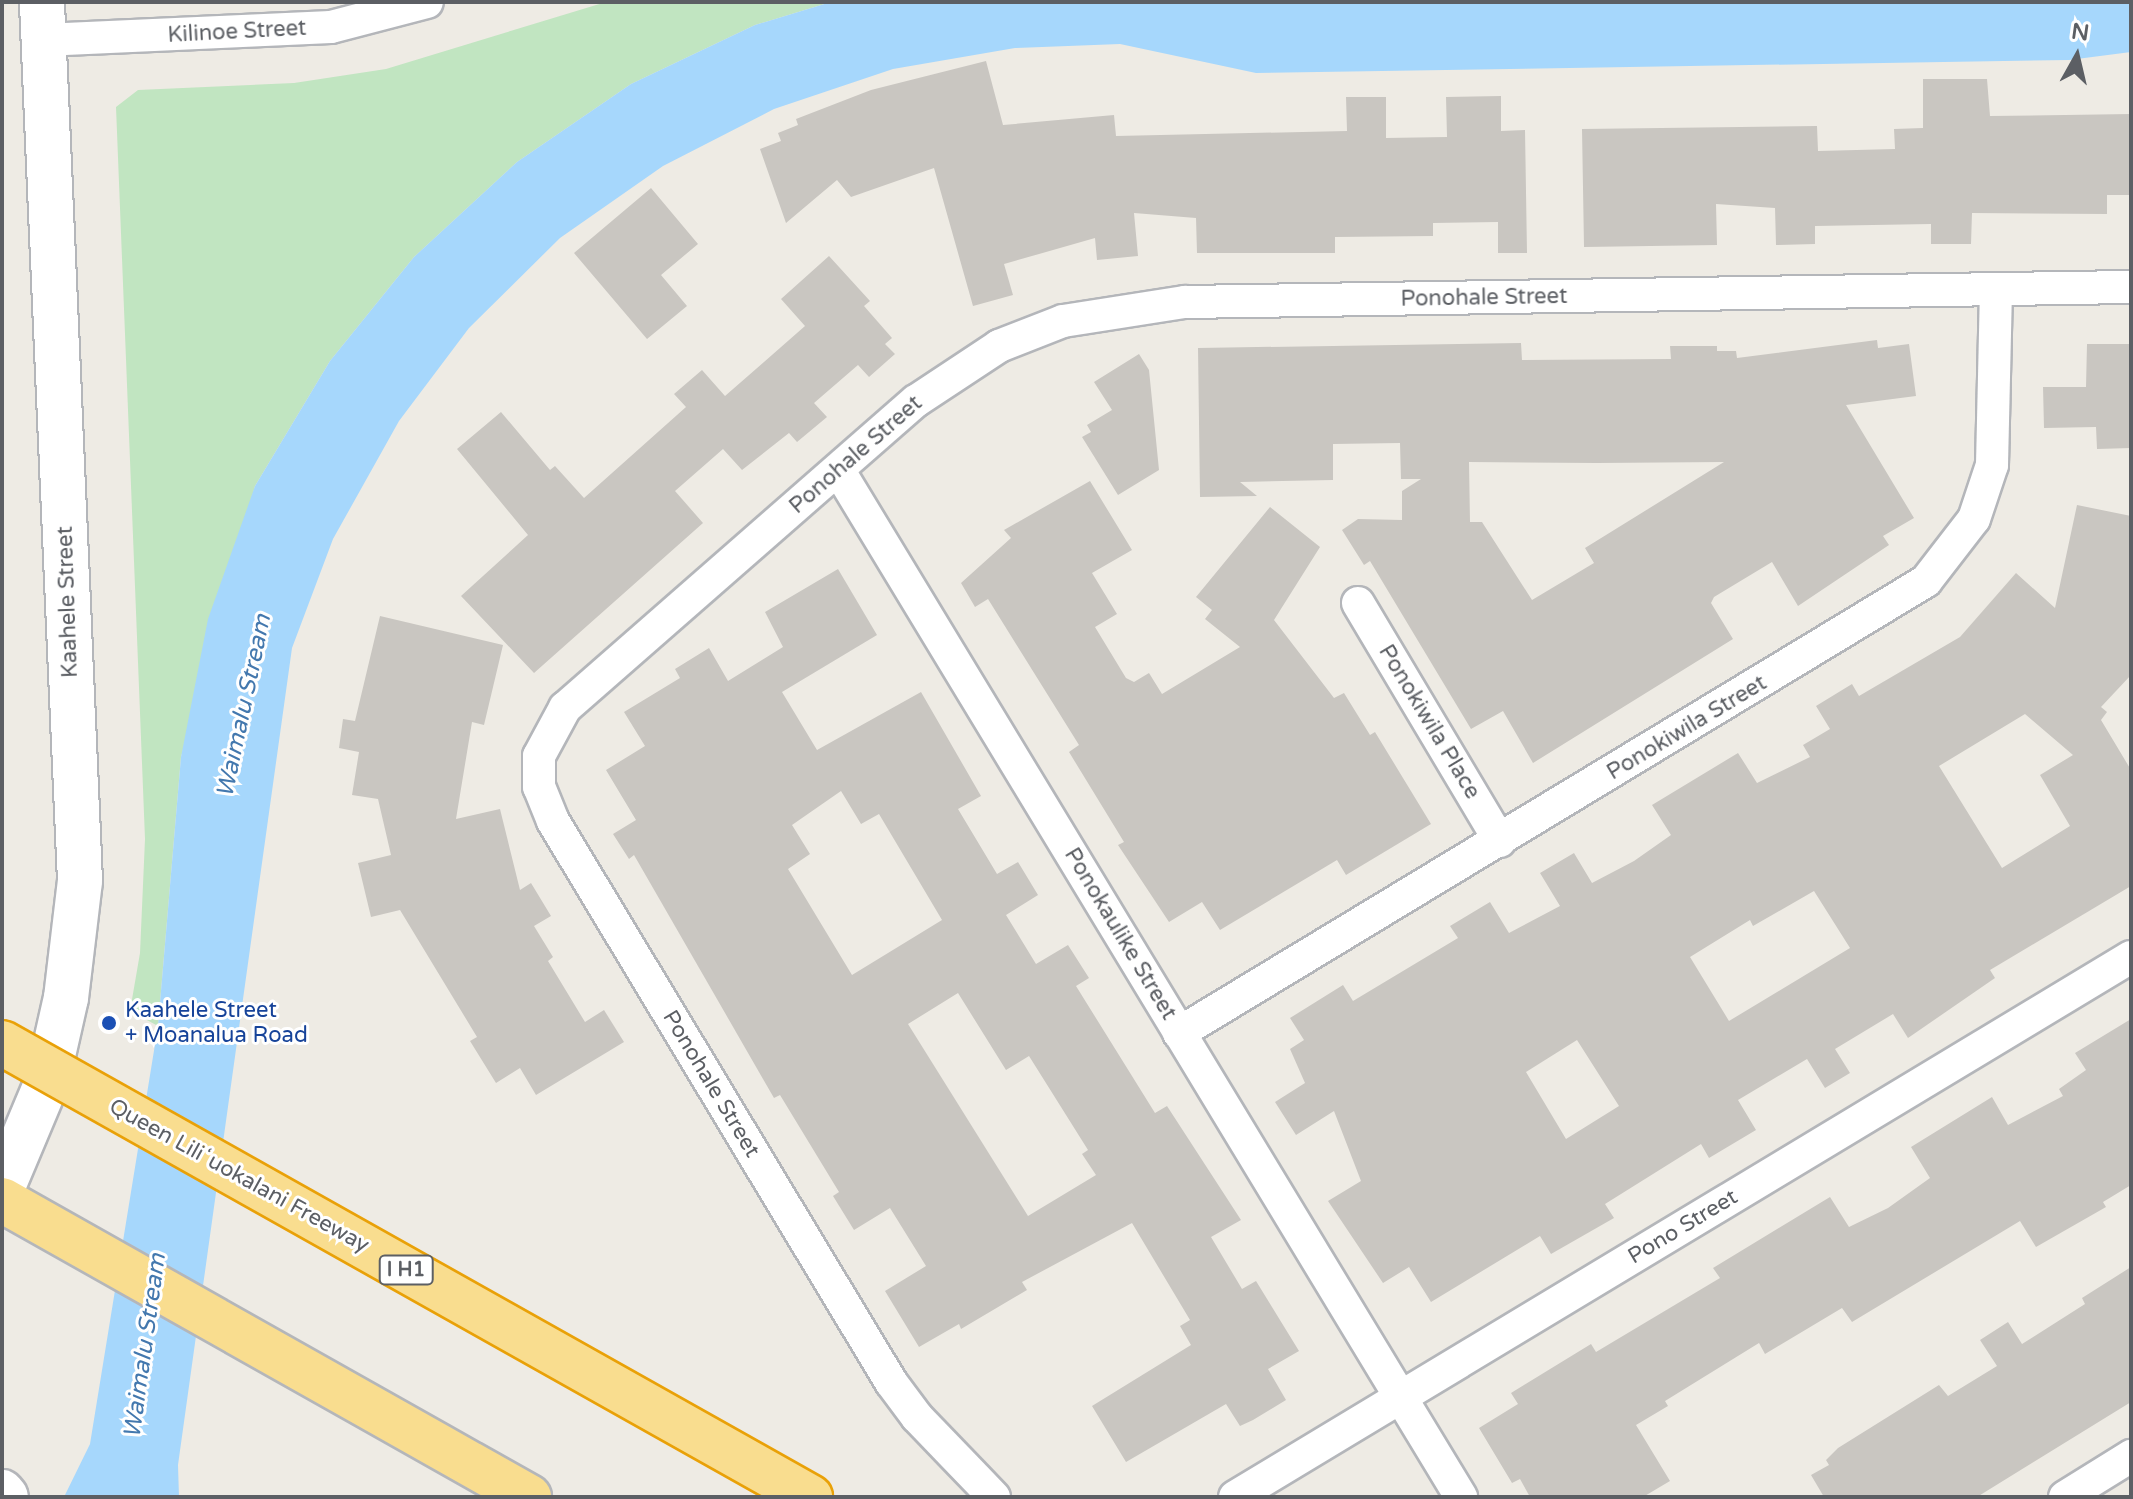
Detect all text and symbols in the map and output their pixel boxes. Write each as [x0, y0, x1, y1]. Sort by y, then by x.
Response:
street label: Kilinoe Street [167, 15, 307, 49]
north arrow [2037, 16, 2117, 96]
text: N [2070, 18, 2091, 46]
street label: Ponohale Street [1400, 283, 1568, 313]
street label: Ponohale Street [784, 390, 928, 520]
street label: Kaahele Street [52, 526, 84, 678]
water label: Waimalu Stream [211, 612, 277, 800]
street label: Ponokiwila Place [1373, 640, 1485, 804]
street label: Ponokiwila Street [1602, 670, 1772, 786]
street label: Ponokaulike Street [1058, 843, 1182, 1025]
place label: Kaahele Street + Moanalua Road [125, 997, 308, 1048]
street label: Ponohale Street [657, 1006, 765, 1162]
marker: Kaahele Street + Moanalua Road [100, 1014, 118, 1032]
street label: Queen Liliʻuokalani Freeway [104, 1093, 374, 1259]
street label: Pono Street [1623, 1184, 1743, 1270]
water label: Waimalu Stream [118, 1252, 172, 1440]
road number: I H1 [378, 1254, 434, 1286]

